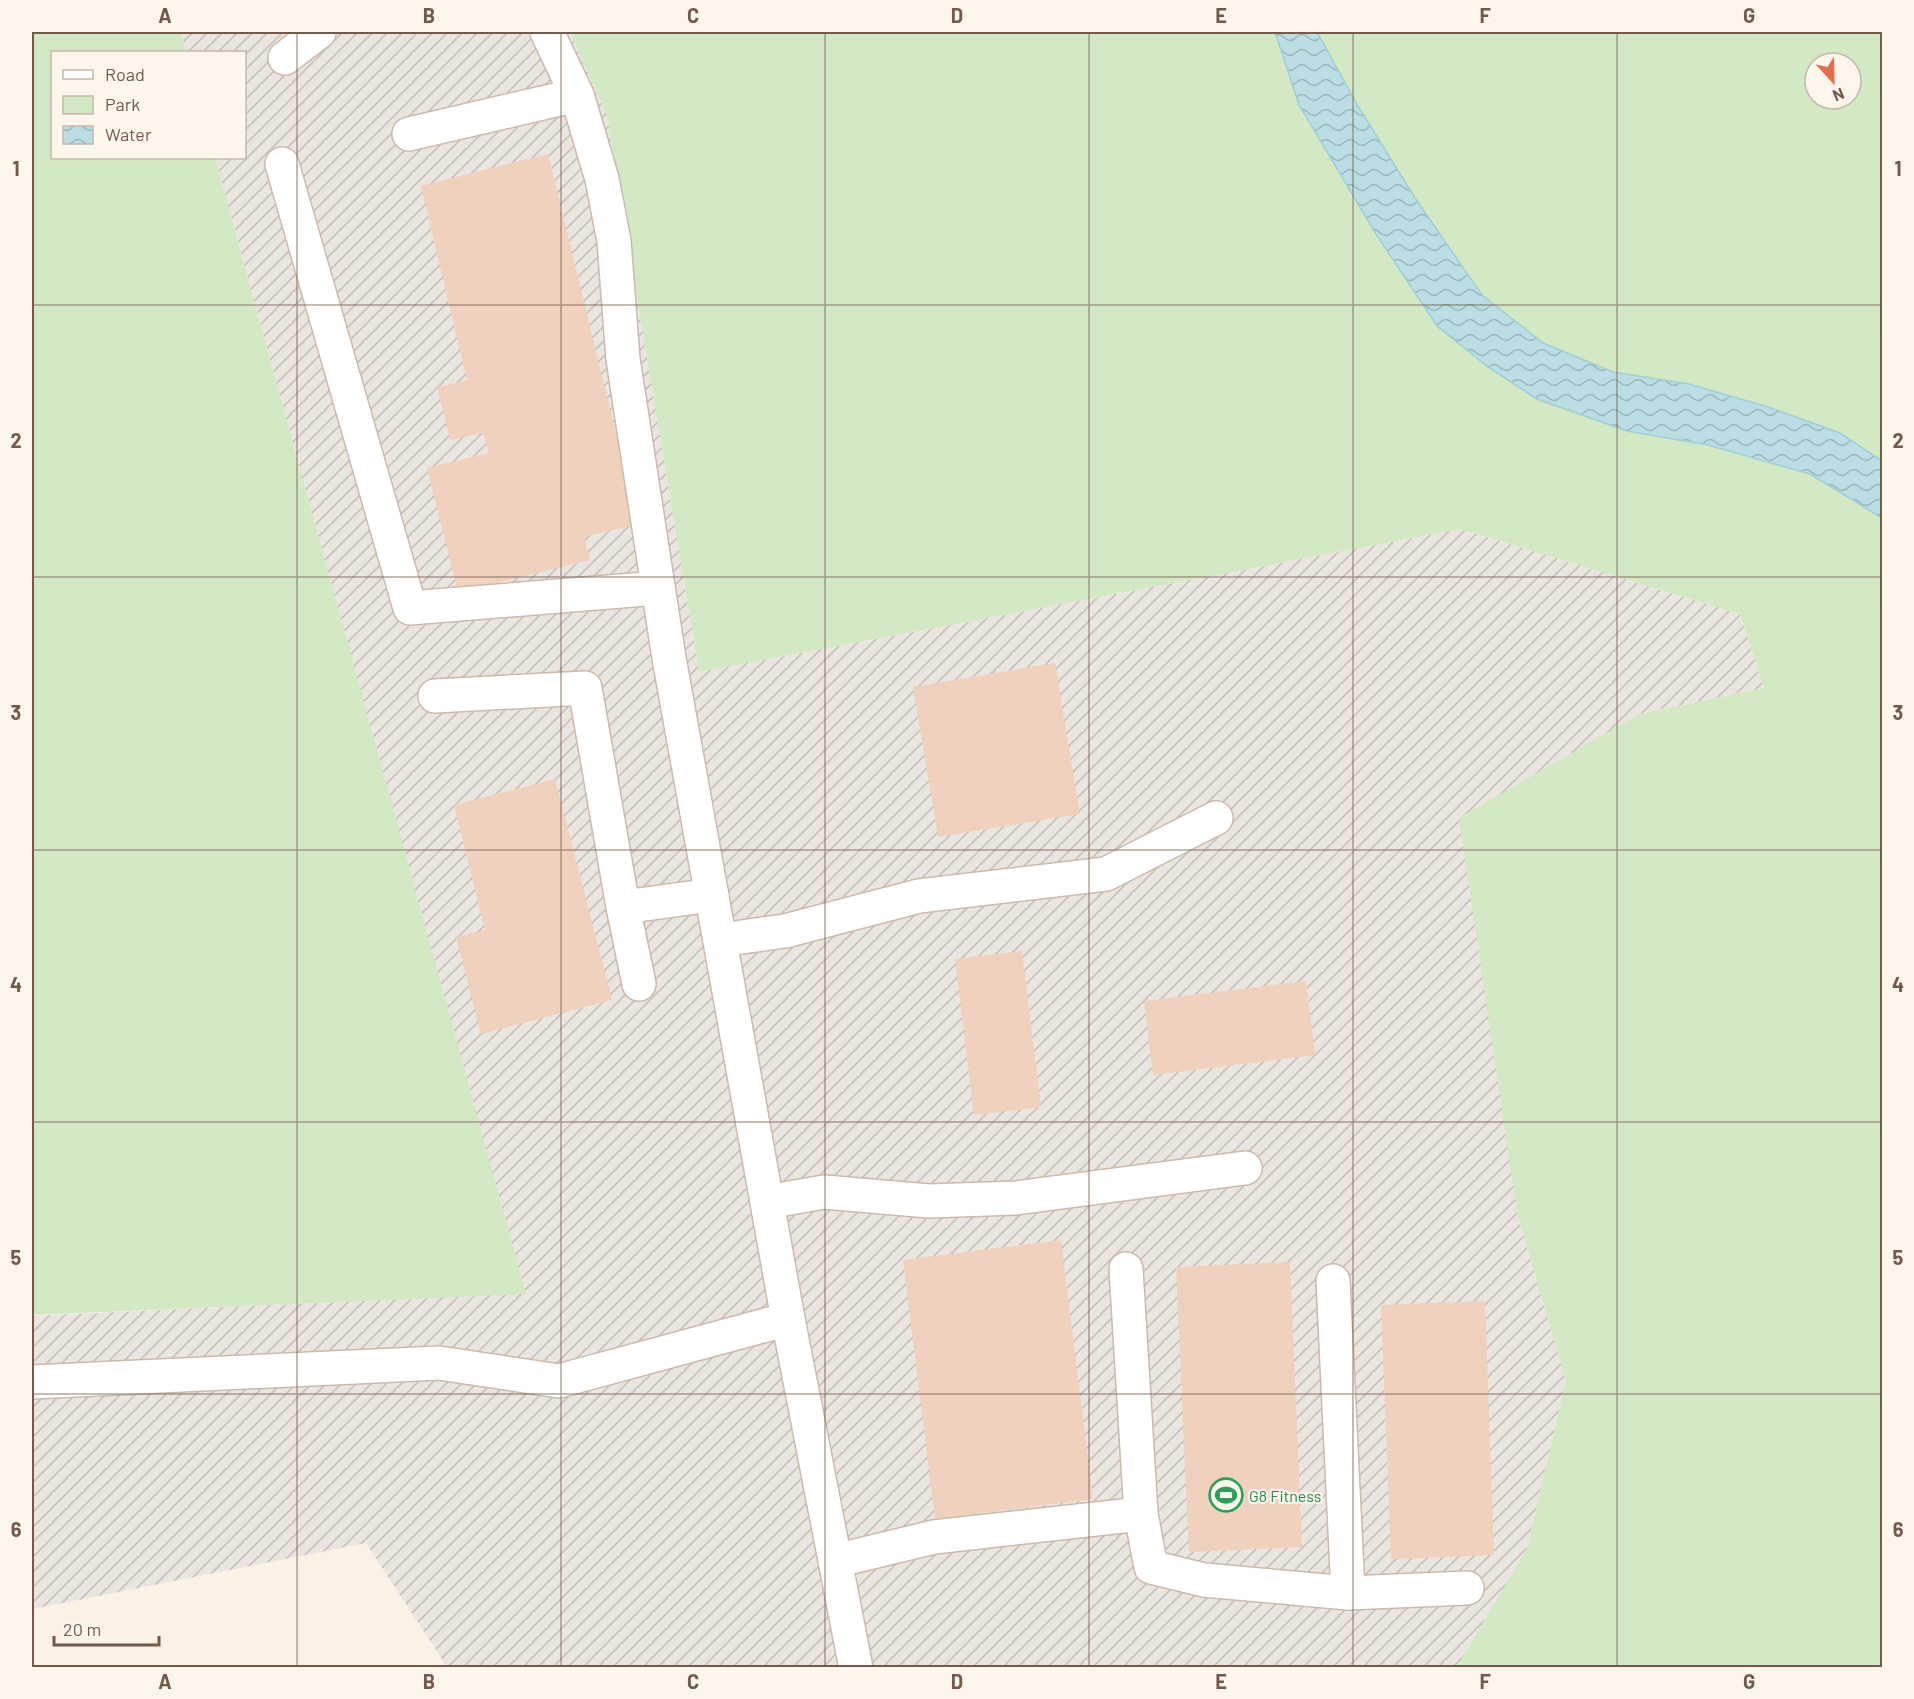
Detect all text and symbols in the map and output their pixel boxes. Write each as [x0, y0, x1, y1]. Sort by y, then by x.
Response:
text: A [158, 3, 172, 27]
text: B [423, 3, 435, 27]
text: C [687, 3, 699, 27]
text: D [951, 3, 963, 27]
text: E [1215, 3, 1227, 27]
text: F [1479, 3, 1491, 27]
text: G [1743, 3, 1755, 27]
legend [51, 51, 246, 159]
north arrow [1803, 51, 1863, 111]
text: Road [105, 63, 145, 85]
text: N [1830, 85, 1847, 106]
text: Park [105, 93, 140, 115]
text: Water [105, 123, 152, 145]
text: 1 [12, 156, 20, 180]
text: 1 [1894, 156, 1902, 180]
text: 2 [10, 428, 22, 452]
text: 2 [1892, 428, 1904, 452]
text: 3 [11, 700, 21, 724]
text: 3 [1893, 700, 1903, 724]
text: 4 [10, 972, 22, 996]
text: 4 [1892, 972, 1904, 996]
text: 5 [11, 1245, 22, 1269]
text: 5 [1893, 1245, 1904, 1269]
sports icon: G8 Fitness [1208, 1477, 1244, 1513]
place label: G8 Fitness [1249, 1486, 1321, 1505]
text: 6 [11, 1517, 22, 1541]
text: 6 [1893, 1517, 1904, 1541]
scale bar [54, 1609, 159, 1647]
text: 20 m [63, 1618, 101, 1640]
text: A [158, 1669, 172, 1693]
text: B [423, 1669, 435, 1693]
text: C [687, 1669, 699, 1693]
text: D [951, 1669, 963, 1693]
text: E [1215, 1669, 1227, 1693]
text: F [1479, 1669, 1491, 1693]
text: G [1743, 1669, 1755, 1693]

